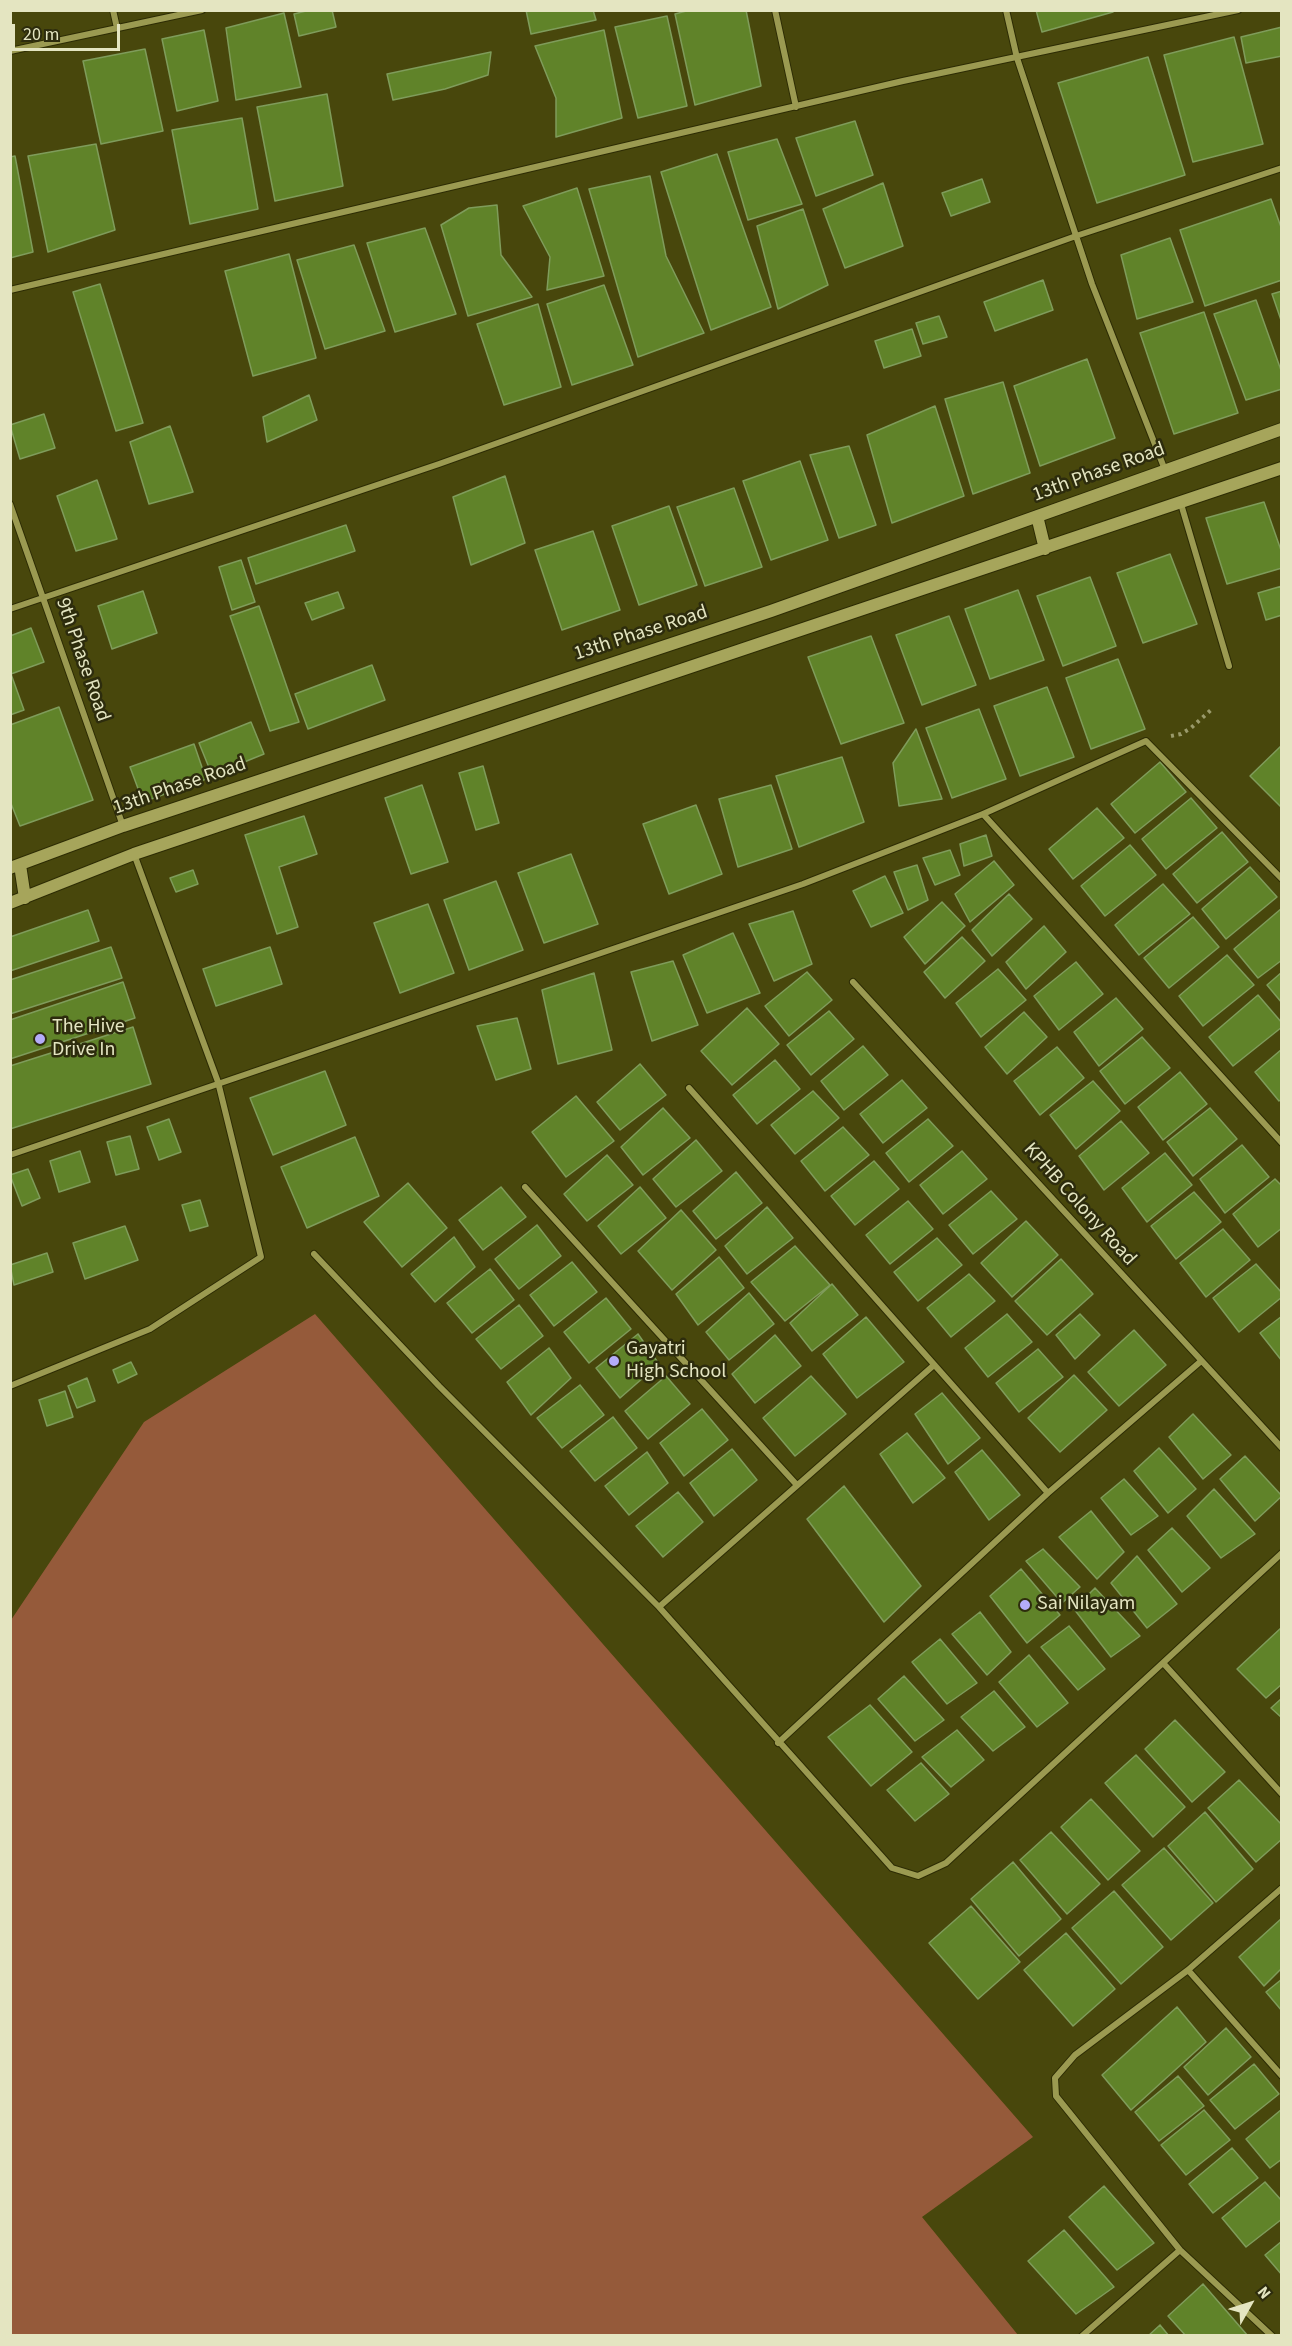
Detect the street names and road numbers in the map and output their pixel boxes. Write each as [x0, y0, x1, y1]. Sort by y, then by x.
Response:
street label: 13th Phase Road [1030, 438, 1168, 508]
street label: 9th Phase Road [50, 595, 114, 725]
street label: 13th Phase Road [571, 601, 711, 667]
street label: 13th Phase Road [110, 753, 250, 821]
street label: KPHB Colony Road [1018, 1139, 1140, 1271]

